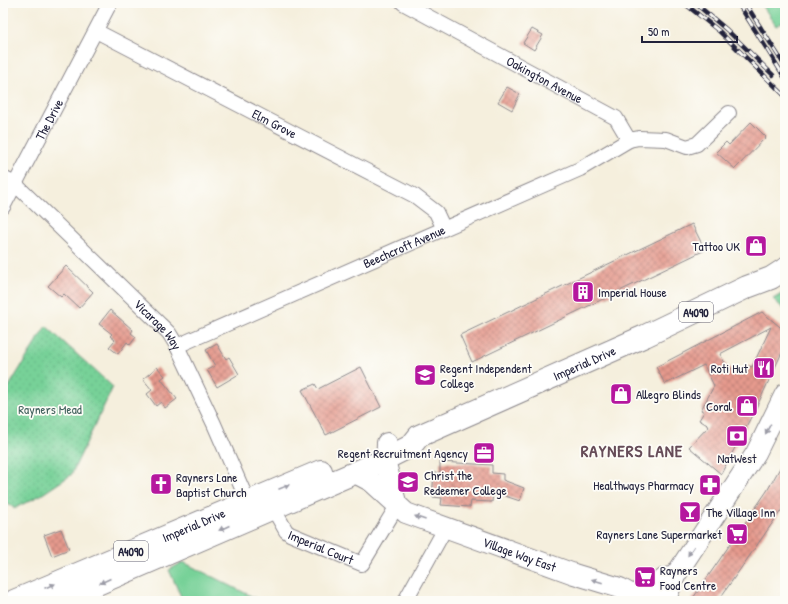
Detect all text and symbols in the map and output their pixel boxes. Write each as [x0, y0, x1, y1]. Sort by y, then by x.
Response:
scale bar [642, 18, 737, 44]
text: 50 m [648, 23, 669, 40]
street label: Oakington Avenue [503, 52, 586, 107]
street label: The Drive [31, 96, 67, 143]
street label: Elm Grove [249, 104, 300, 142]
street label: Beechcroft Avenue [360, 220, 448, 272]
shop icon: Tattoo UK [743, 233, 769, 259]
place label: Tattoo UK [692, 237, 740, 255]
building icon: Imperial House [570, 279, 596, 305]
place label: Imperial House [598, 283, 667, 301]
street label: Vicarage Way [130, 295, 186, 353]
road number: A4090 [679, 302, 713, 322]
street label: Imperial Drive [550, 341, 618, 385]
restaurant icon: Roti Hut [751, 355, 777, 381]
place label: Regent Independent College [440, 359, 532, 392]
place label: Roti Hut [711, 359, 749, 377]
school or university icon: Regent Independent College [412, 362, 438, 388]
shop icon: Allegro Blinds [608, 381, 634, 407]
place label: Allegro Blinds [636, 385, 701, 403]
shop icon: Coral [734, 393, 760, 419]
place label: Coral [706, 397, 733, 415]
park label: Rayners Mead [18, 400, 82, 418]
bank icon: NatWest [724, 423, 750, 449]
one-way arrow [765, 424, 772, 435]
district label: RAYNERS LANE [581, 439, 683, 462]
office icon: Regent Recruitment Agency [471, 440, 497, 466]
place label: Regent Recruitment Agency [338, 444, 469, 462]
place label: NatWest [717, 449, 757, 467]
place label: Christ the Redeemer College [424, 466, 507, 499]
place label: Rayners Lane Baptist Church [176, 468, 247, 501]
school or university icon: Christ the Redeemer College [395, 469, 421, 495]
church icon: Rayners Lane Baptist Church [148, 471, 174, 497]
pharmacy icon: Healthways Pharmacy [697, 472, 723, 498]
place label: Healthways Pharmacy [593, 476, 694, 494]
one-way arrow [278, 483, 290, 489]
bar icon: The Village Inn [677, 499, 703, 525]
place label: The Village Inn [706, 503, 776, 521]
street label: Imperial Drive [159, 504, 228, 546]
one-way arrow [414, 515, 426, 521]
supermarket icon: Rayners Lane Supermarket [724, 521, 750, 547]
street label: Imperial Court [286, 525, 357, 569]
place label: Rayners Lane Supermarket [597, 525, 723, 543]
one-way arrow [218, 526, 230, 532]
street label: Village Way East [480, 533, 559, 576]
road number: A4090 [114, 541, 148, 561]
one-way arrow [687, 546, 695, 556]
place label: Rayners Food Centre [659, 561, 716, 594]
supermarket icon: Rayners Food Centre [632, 564, 658, 590]
one-way arrow [99, 578, 111, 584]
one-way arrow [591, 578, 603, 584]
one-way arrow [44, 582, 56, 588]

